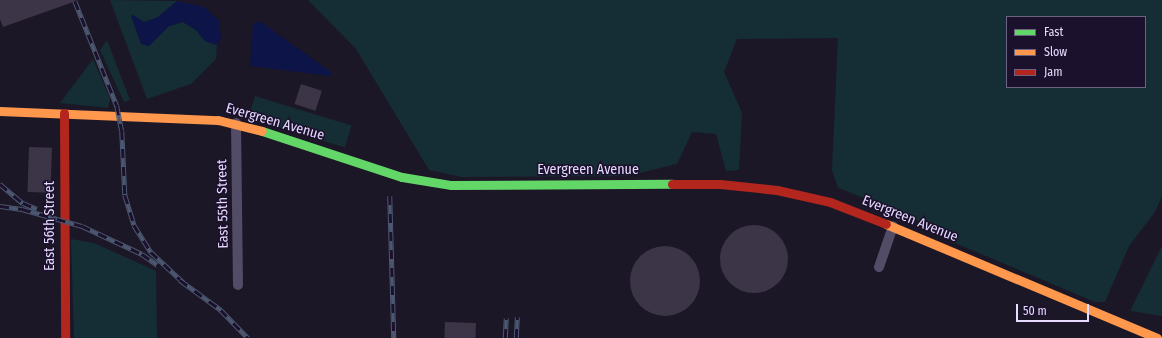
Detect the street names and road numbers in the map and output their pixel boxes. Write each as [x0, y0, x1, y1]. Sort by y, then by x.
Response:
street label: Evergreen Avenue [224, 100, 326, 144]
street label: East 55th Street [214, 159, 232, 249]
street label: Evergreen Avenue [537, 162, 639, 178]
street label: East 56th Street [42, 181, 58, 271]
street label: Evergreen Avenue [860, 192, 960, 246]

